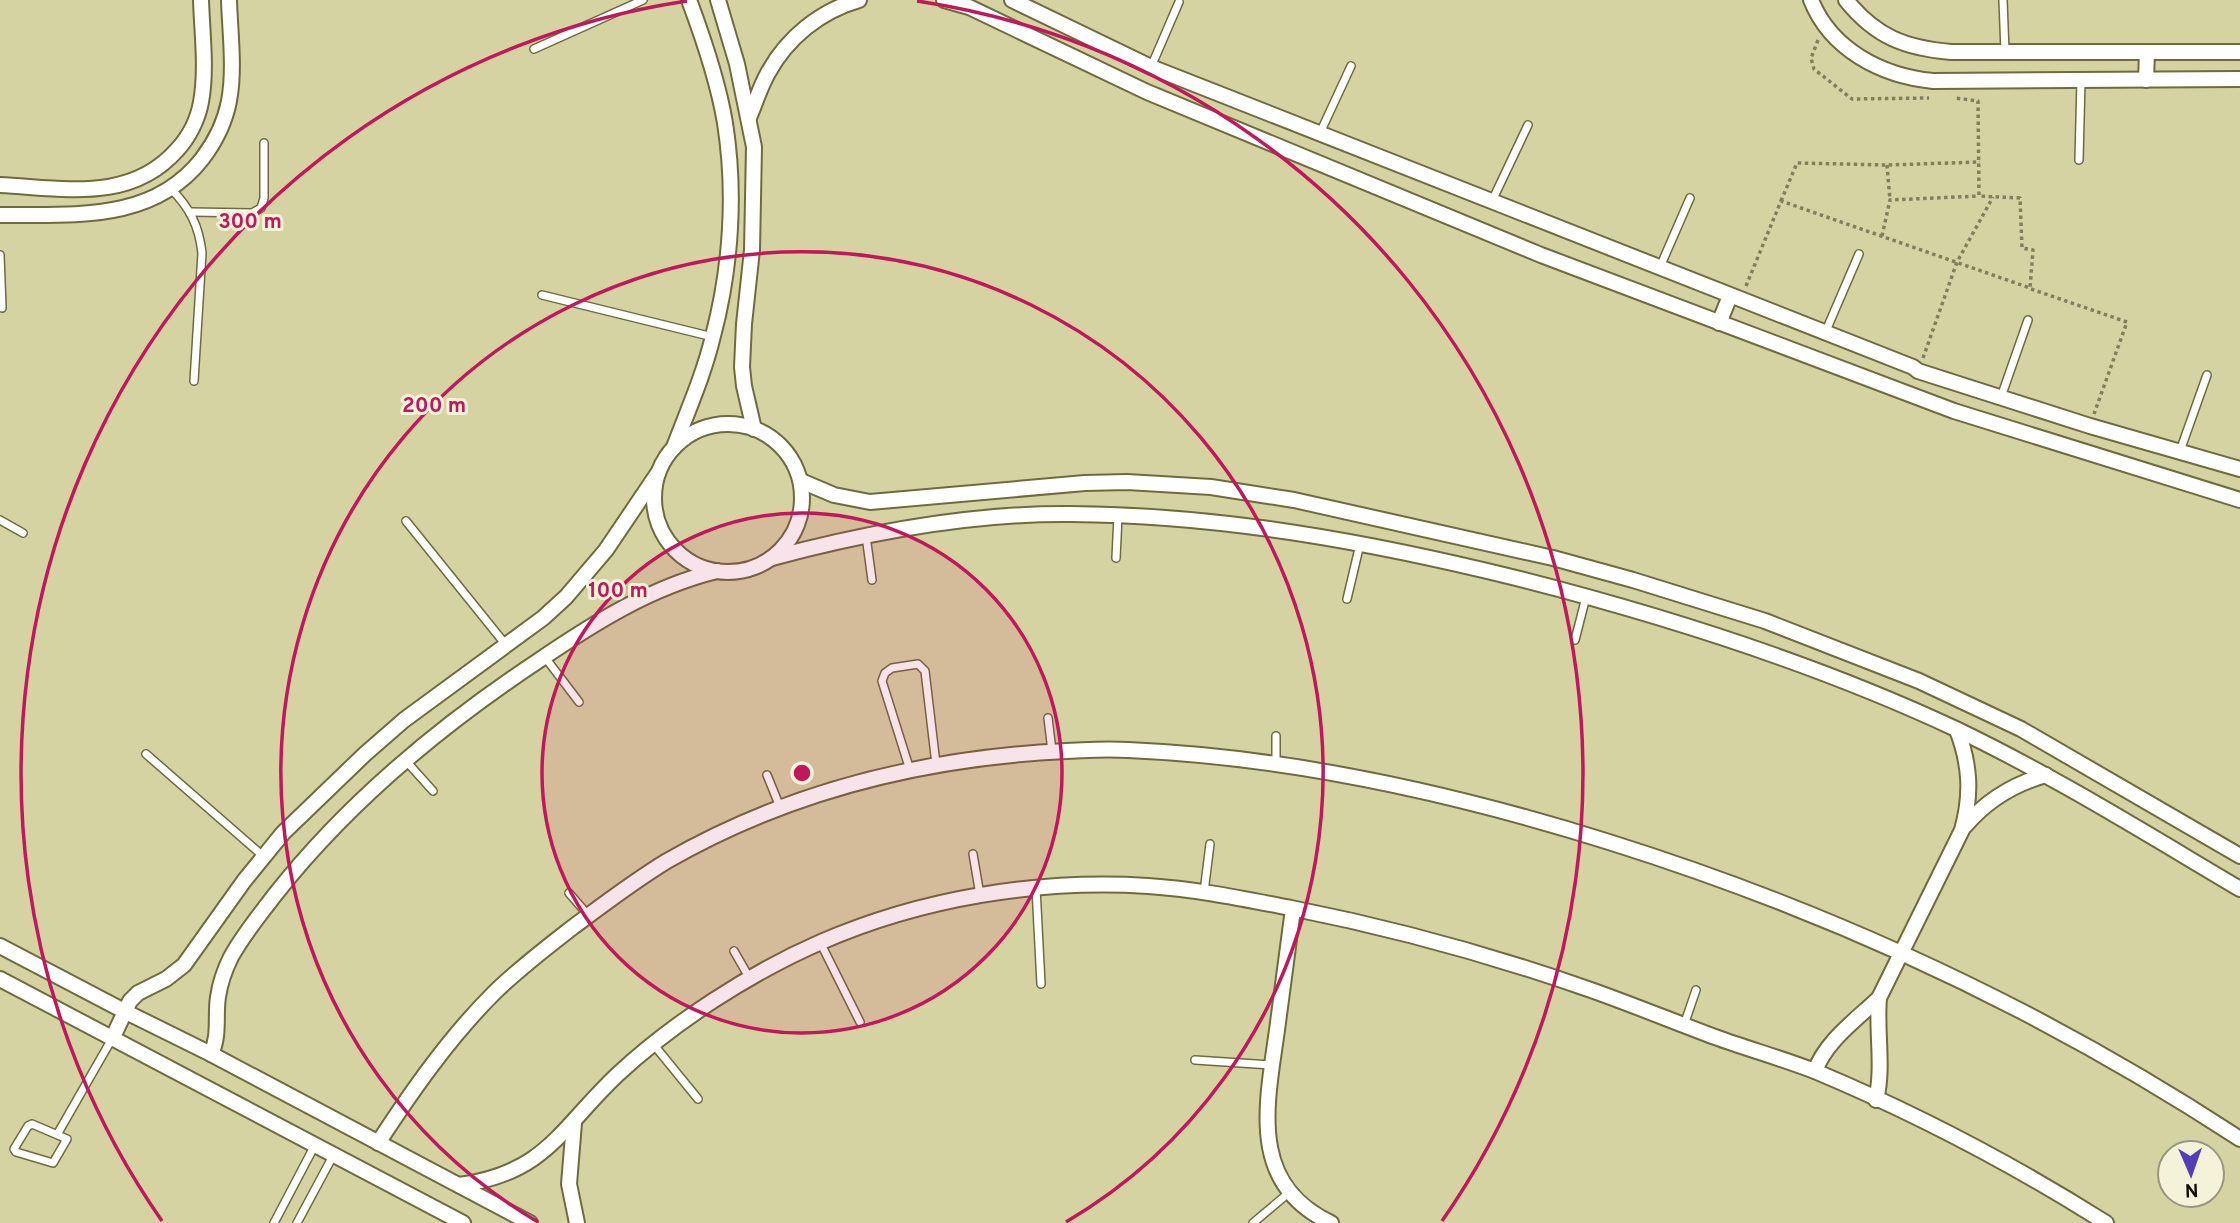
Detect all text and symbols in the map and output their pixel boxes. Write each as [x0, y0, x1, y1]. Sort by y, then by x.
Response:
text: 300 m [218, 209, 282, 236]
text: 200 m [402, 393, 466, 420]
text: 100 m [588, 578, 648, 605]
centre of rings [790, 761, 814, 785]
north arrow [2156, 1139, 2226, 1209]
text: N [2184, 1177, 2199, 1201]

